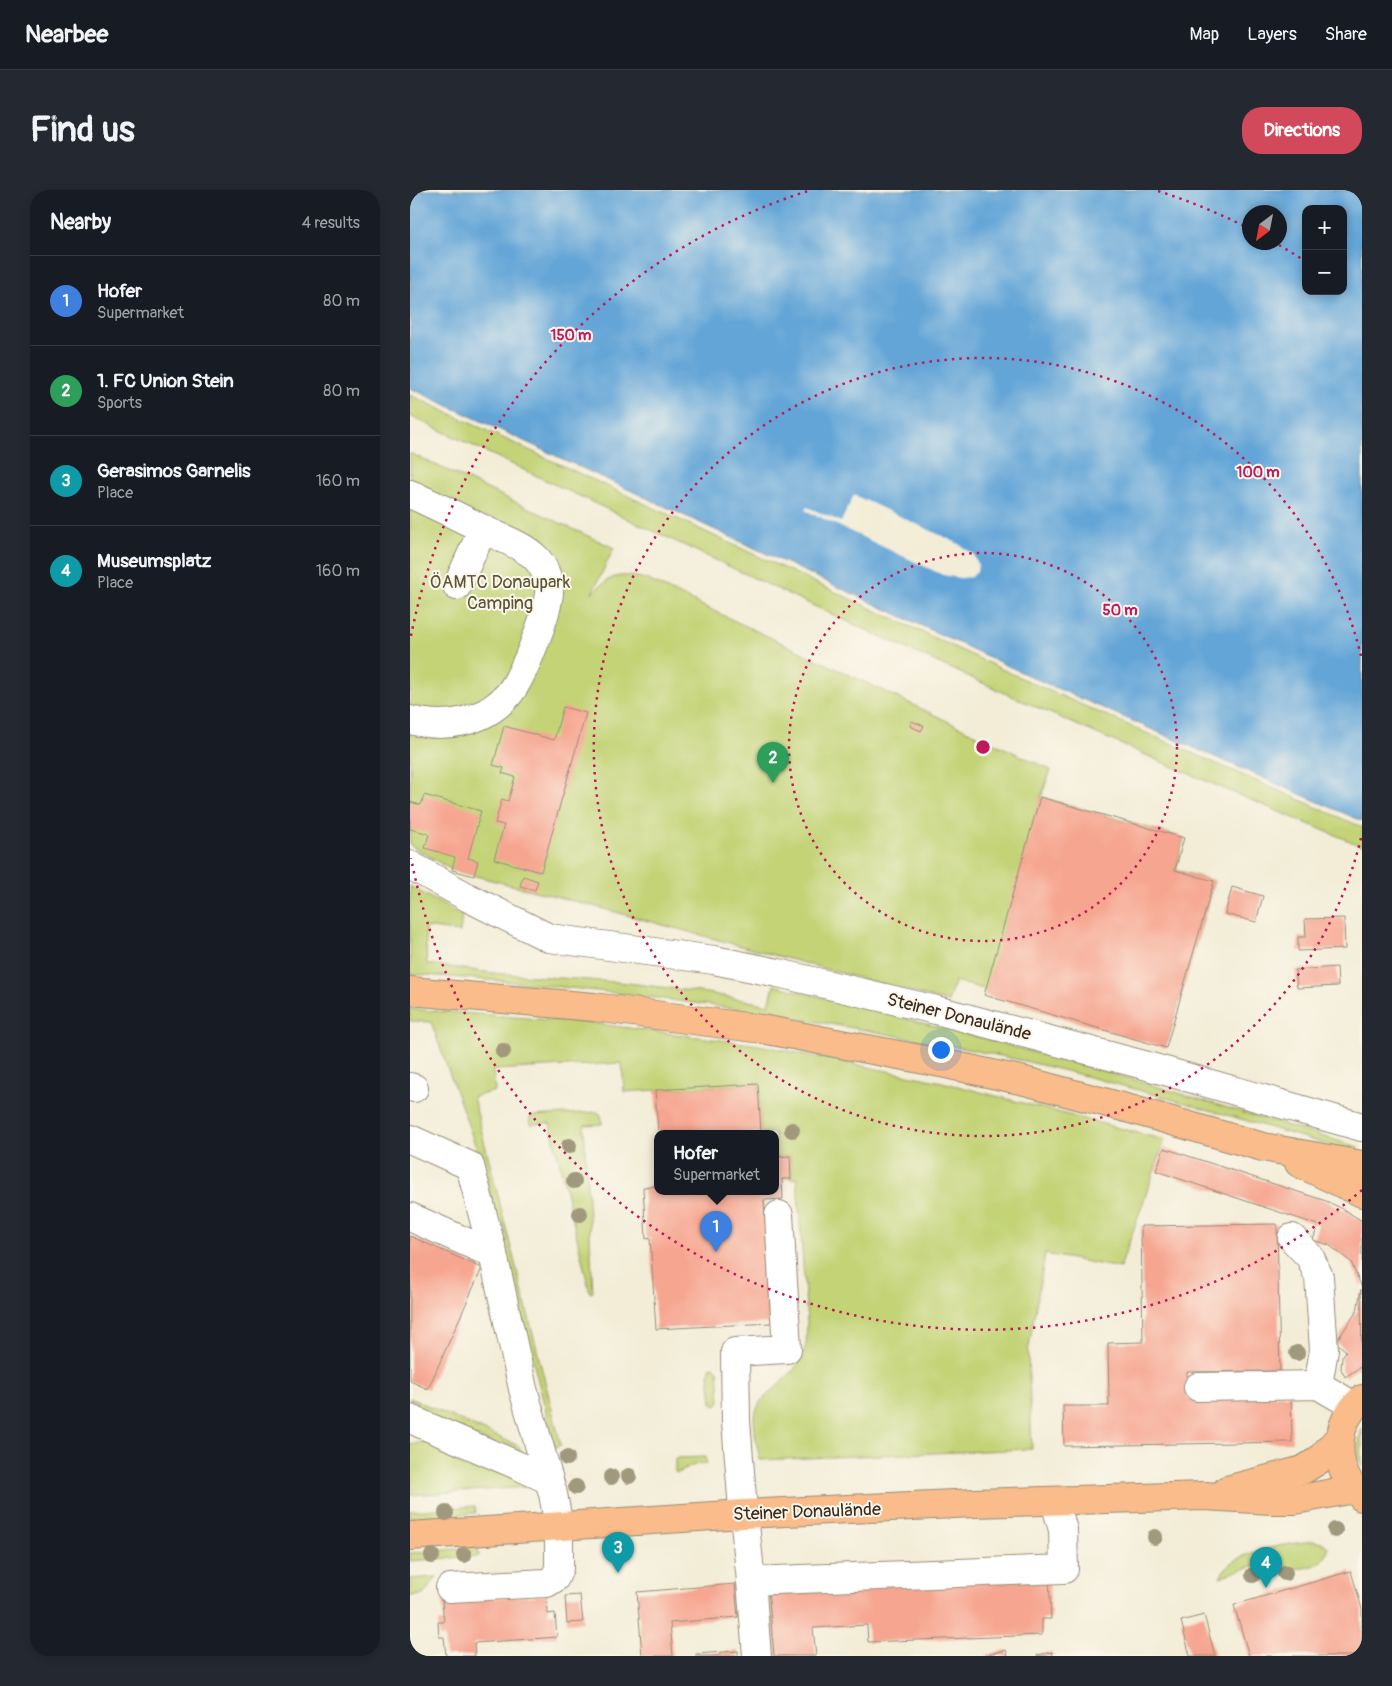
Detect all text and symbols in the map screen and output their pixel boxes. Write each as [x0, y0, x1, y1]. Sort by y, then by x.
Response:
text: Nearbee [25, 20, 108, 49]
text: Map [1190, 23, 1219, 46]
text: Layers [1247, 23, 1297, 46]
text: Share [1325, 23, 1367, 46]
button: Directions [1242, 107, 1362, 154]
text: Find us [30, 108, 135, 152]
north arrow [1242, 205, 1287, 250]
map controls [1302, 205, 1347, 295]
button: + [1302, 205, 1347, 250]
text: Nearby [50, 209, 111, 236]
text: 4 results [302, 213, 360, 233]
button: − [1302, 250, 1347, 295]
text: Hofer [97, 279, 142, 303]
text: 1 [63, 291, 69, 311]
text: 80 m [323, 291, 360, 311]
text: Supermarket [97, 303, 184, 323]
text: 150 m [551, 326, 591, 345]
text: 1. FC Union Stein [97, 369, 234, 393]
text: 2 [62, 381, 70, 401]
text: 80 m [323, 381, 360, 401]
text: Sports [97, 393, 142, 413]
text: Gerasimos Garnelis [97, 459, 250, 483]
text: 100 m [1237, 463, 1279, 482]
text: 3 [62, 471, 70, 491]
text: 160 m [316, 471, 360, 491]
text: Place [97, 483, 133, 503]
text: Museumsplatz [97, 549, 212, 573]
text: 4 [61, 561, 71, 581]
text: 160 m [316, 561, 360, 581]
park label: ÖAMTC Donaupark Camping [430, 571, 571, 615]
text: Place [97, 573, 133, 593]
text: 50 m [1103, 601, 1137, 620]
centre of rings [974, 738, 992, 756]
pin: 2 [757, 742, 789, 783]
street label: Steiner Donaulände [884, 988, 1034, 1046]
your location [928, 1037, 954, 1063]
popup [654, 1130, 779, 1195]
text: Hofer [673, 1141, 718, 1165]
text: Supermarket [673, 1165, 760, 1185]
pin: 1 [700, 1211, 732, 1252]
street label: Steiner Donaulände [733, 1498, 881, 1526]
pin: 3 [602, 1532, 634, 1573]
pin: 4 [1250, 1547, 1282, 1588]

